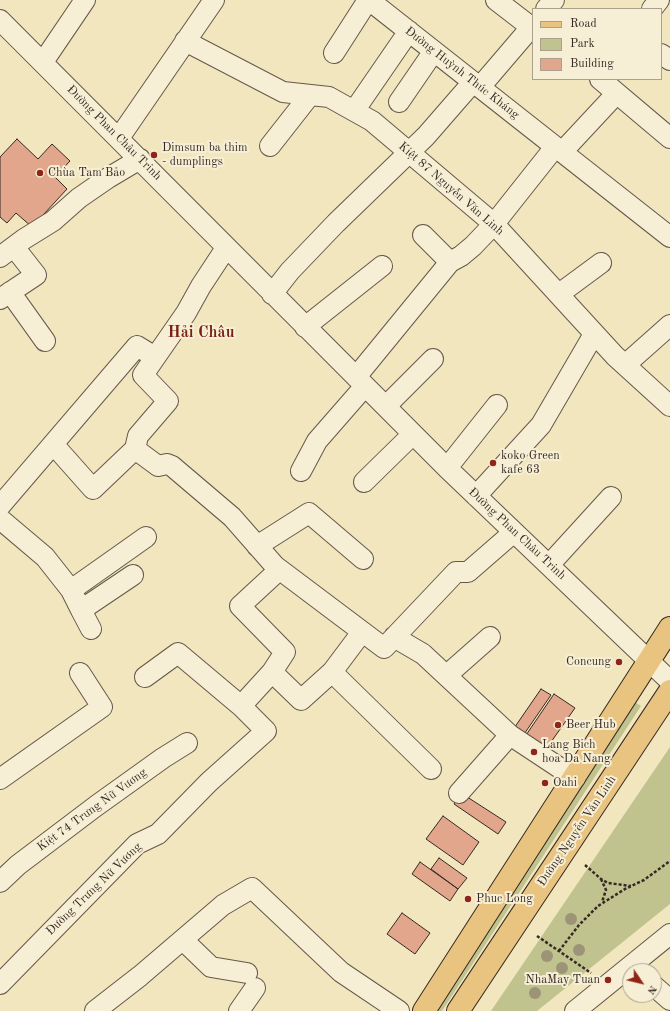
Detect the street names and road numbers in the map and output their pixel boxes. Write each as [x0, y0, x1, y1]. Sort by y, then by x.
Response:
street label: Đường Huỳnh Thúc Kháng [402, 24, 522, 122]
street label: Đường Phan Châu Trinh [64, 83, 164, 183]
street label: Kiệt 87 Nguyễn Văn Linh [395, 139, 507, 239]
street label: Đường Phan Châu Trinh [465, 485, 569, 583]
street label: Kiệt 74 Trưng Nữ Vương [34, 765, 150, 855]
street label: Đường Nguyễn Văn Linh [535, 773, 619, 889]
street label: Đường Trưng Nữ Vương [43, 840, 145, 938]

